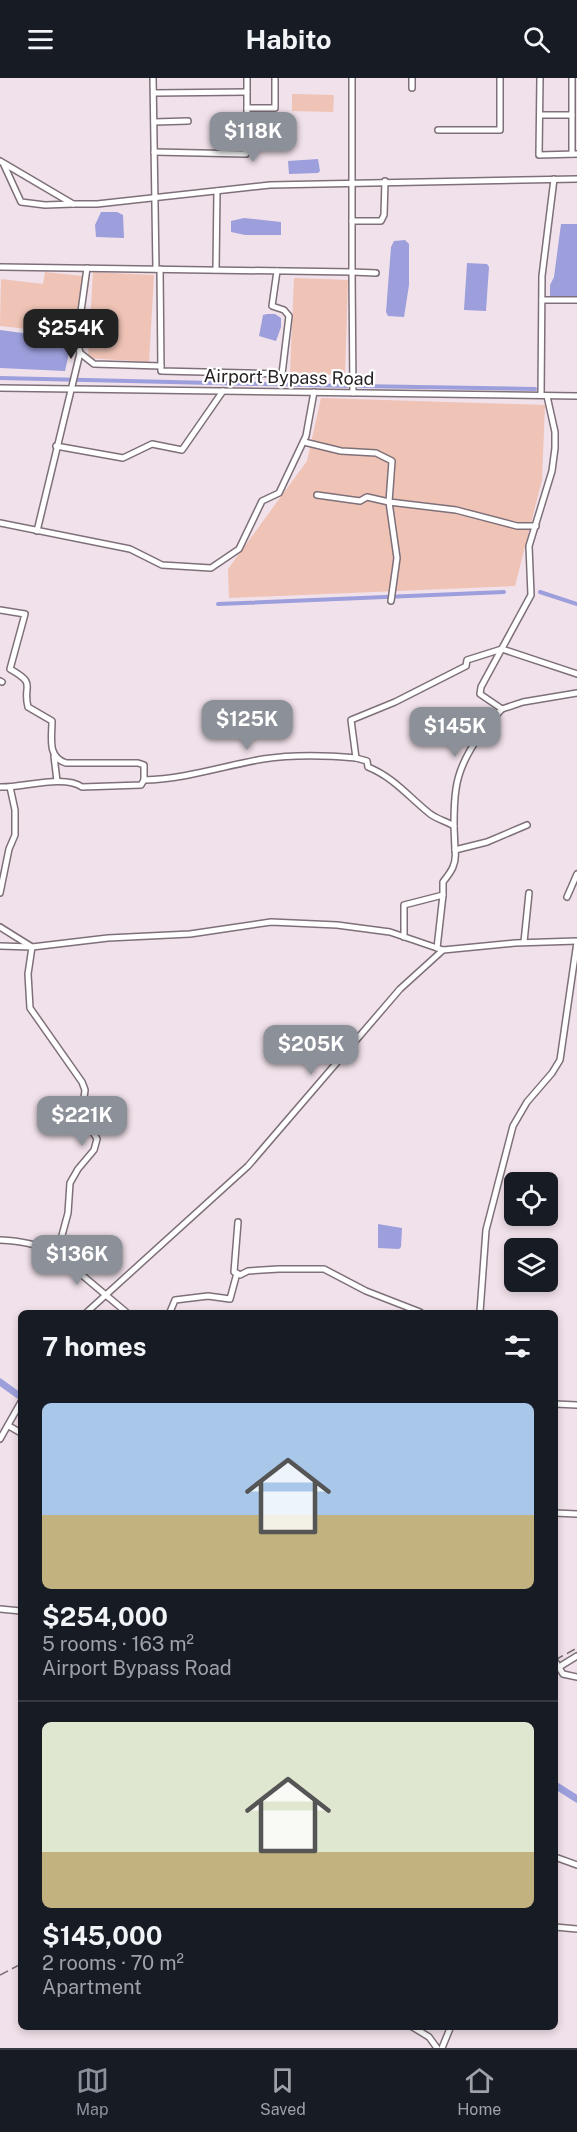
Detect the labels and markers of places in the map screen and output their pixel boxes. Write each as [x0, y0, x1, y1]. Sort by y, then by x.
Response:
pin: $118K [211, 112, 295, 163]
pin: $254K [29, 309, 113, 360]
pin: $125K [205, 700, 289, 751]
pin: $145K [413, 707, 497, 758]
pin: $205K [269, 1025, 353, 1076]
pin: $221K [40, 1096, 124, 1147]
pin: $136K [35, 1235, 119, 1286]

